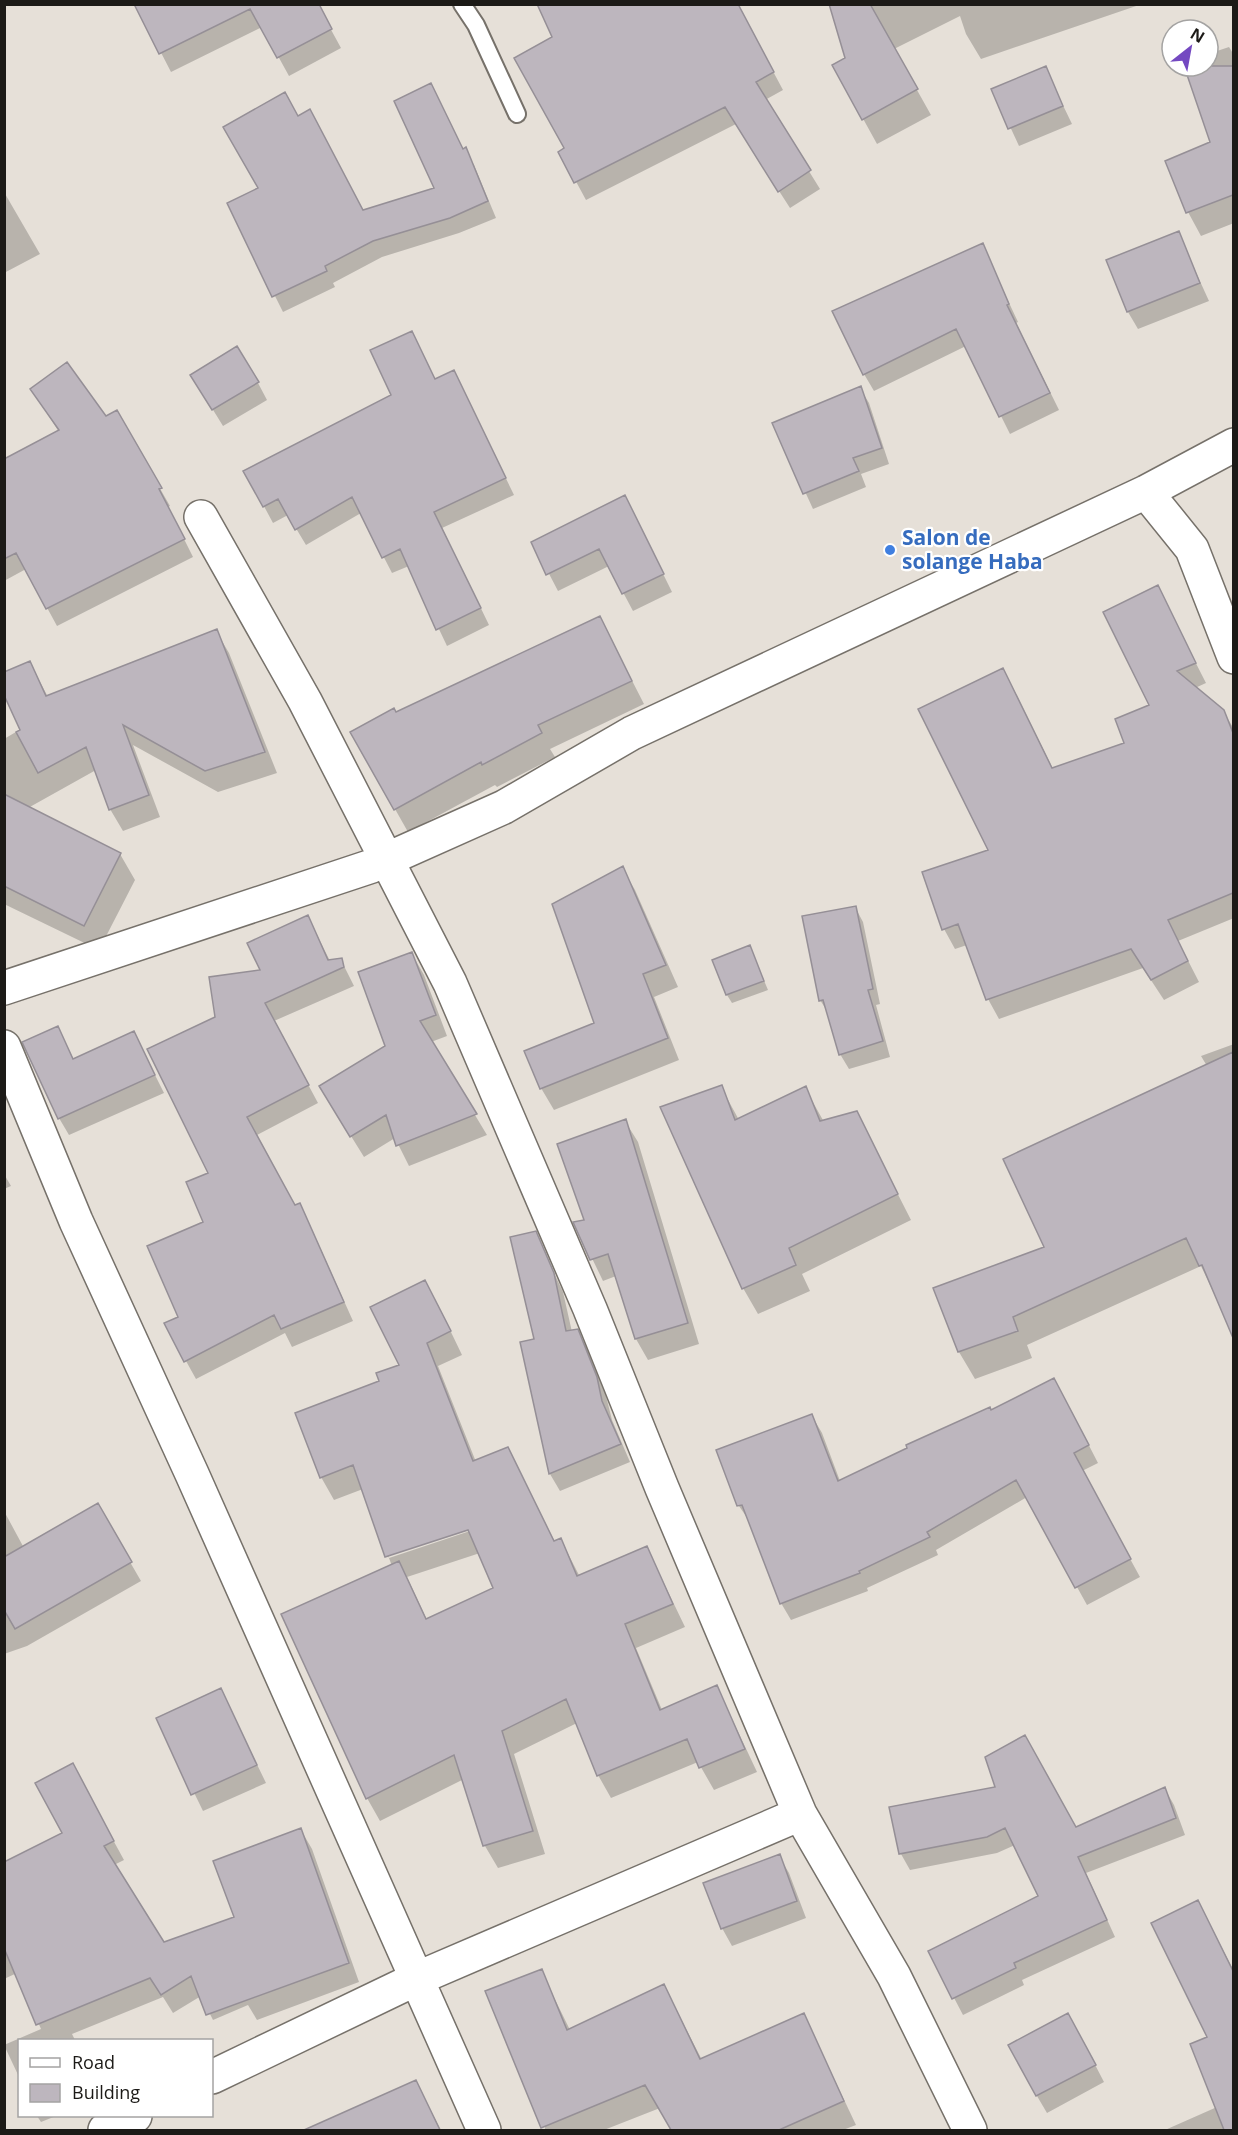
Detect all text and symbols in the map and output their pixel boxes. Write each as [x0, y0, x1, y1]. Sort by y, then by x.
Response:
north arrow [1160, 18, 1220, 78]
text: N [1186, 22, 1209, 48]
place label: Salon de solange Haba [902, 523, 1043, 575]
marker: Salon de solange Haba [883, 543, 897, 557]
legend [18, 2039, 213, 2117]
text: Road [72, 2050, 115, 2074]
text: Building [72, 2080, 140, 2104]

